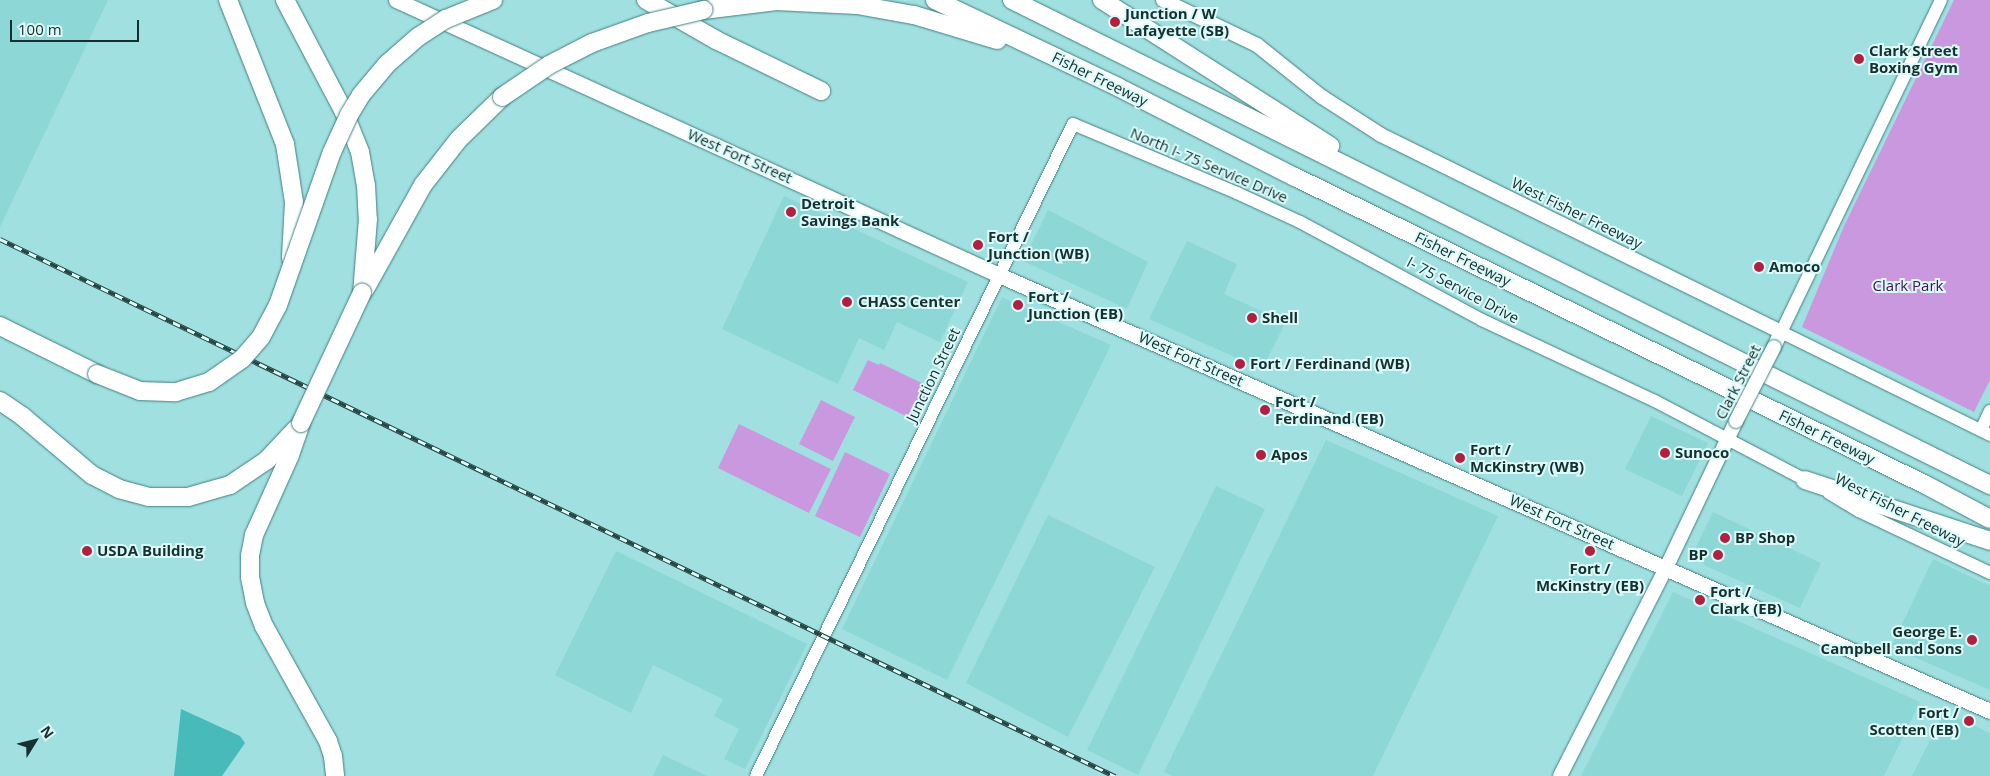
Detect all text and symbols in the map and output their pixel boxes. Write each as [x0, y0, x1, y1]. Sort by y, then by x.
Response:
place label: Junction / W Lafayette (SB) [1125, 4, 1229, 39]
scale bar [12, 10, 141, 42]
marker: Junction / W Lafayette (SB) [1109, 16, 1121, 28]
text: 100 m [18, 19, 62, 39]
place label: Clark Street Boxing Gym [1869, 41, 1958, 76]
street label: Fisher Freeway [1049, 48, 1151, 110]
marker: Clark Street Boxing Gym [1853, 53, 1865, 65]
street label: North I- 75 Service Drive [1128, 124, 1290, 206]
street label: West Fort Street [685, 125, 795, 187]
street label: West Fisher Freeway [1509, 174, 1645, 252]
place label: Detroit Savings Bank [801, 194, 899, 229]
marker: Detroit Savings Bank [785, 206, 797, 218]
place label: Fort / Junction (WB) [988, 227, 1089, 262]
street label: Fisher Freeway [1412, 228, 1514, 290]
marker: Fort / Junction (WB) [972, 239, 984, 251]
street label: I- 75 Service Drive [1404, 253, 1522, 327]
place label: Amoco [1769, 258, 1820, 276]
marker: Amoco [1753, 261, 1765, 273]
park label: Clark Park [1873, 277, 1943, 295]
place label: Fort / Junction (EB) [1028, 287, 1123, 322]
place label: CHASS Center [858, 293, 960, 311]
marker: CHASS Center [840, 295, 854, 309]
marker: Fort / Junction (EB) [1012, 299, 1024, 311]
place label: Shell [1262, 309, 1298, 327]
marker: Shell [1246, 312, 1258, 324]
street label: Junction Street [902, 325, 964, 425]
street label: West Fort Street [1136, 328, 1246, 390]
street label: Clark Street [1712, 342, 1764, 422]
place label: Fort / Ferdinand (WB) [1250, 355, 1410, 373]
marker: Fort / Ferdinand (WB) [1234, 358, 1246, 370]
place label: Fort / Ferdinand (EB) [1275, 392, 1384, 427]
marker: Fort / Ferdinand (EB) [1259, 404, 1271, 416]
street label: Fisher Freeway [1776, 406, 1878, 468]
place label: Fort / McKinstry (WB) [1470, 440, 1584, 475]
place label: Sunoco [1675, 444, 1729, 462]
place label: Apos [1271, 446, 1308, 464]
marker: Sunoco [1659, 447, 1671, 459]
marker: Apos [1255, 449, 1267, 461]
marker: Fort / McKinstry (WB) [1454, 452, 1466, 464]
street label: West Fisher Freeway [1832, 469, 1968, 551]
street label: West Fort Street [1507, 491, 1617, 553]
place label: BP Shop [1735, 529, 1795, 547]
marker: BP Shop [1719, 532, 1731, 544]
place label: USDA Building [97, 542, 203, 560]
marker: USDA Building [81, 545, 93, 557]
marker: Fort / McKinstry (EB) [1584, 545, 1596, 557]
place label: BP [1689, 546, 1708, 564]
marker: BP [1712, 549, 1724, 561]
place label: Fort / McKinstry (EB) [1536, 559, 1644, 594]
place label: Fort / Clark (EB) [1710, 582, 1782, 617]
marker: Fort / Clark (EB) [1694, 594, 1706, 606]
place label: George E. Campbell and Sons [1821, 622, 1962, 657]
marker: George E. Campbell and Sons [1966, 634, 1978, 646]
place label: Fort / Scotten (EB) [1869, 703, 1959, 738]
marker: Fort / Scotten (EB) [1963, 715, 1975, 727]
north arrow [10, 716, 60, 766]
text: N [37, 722, 59, 742]

